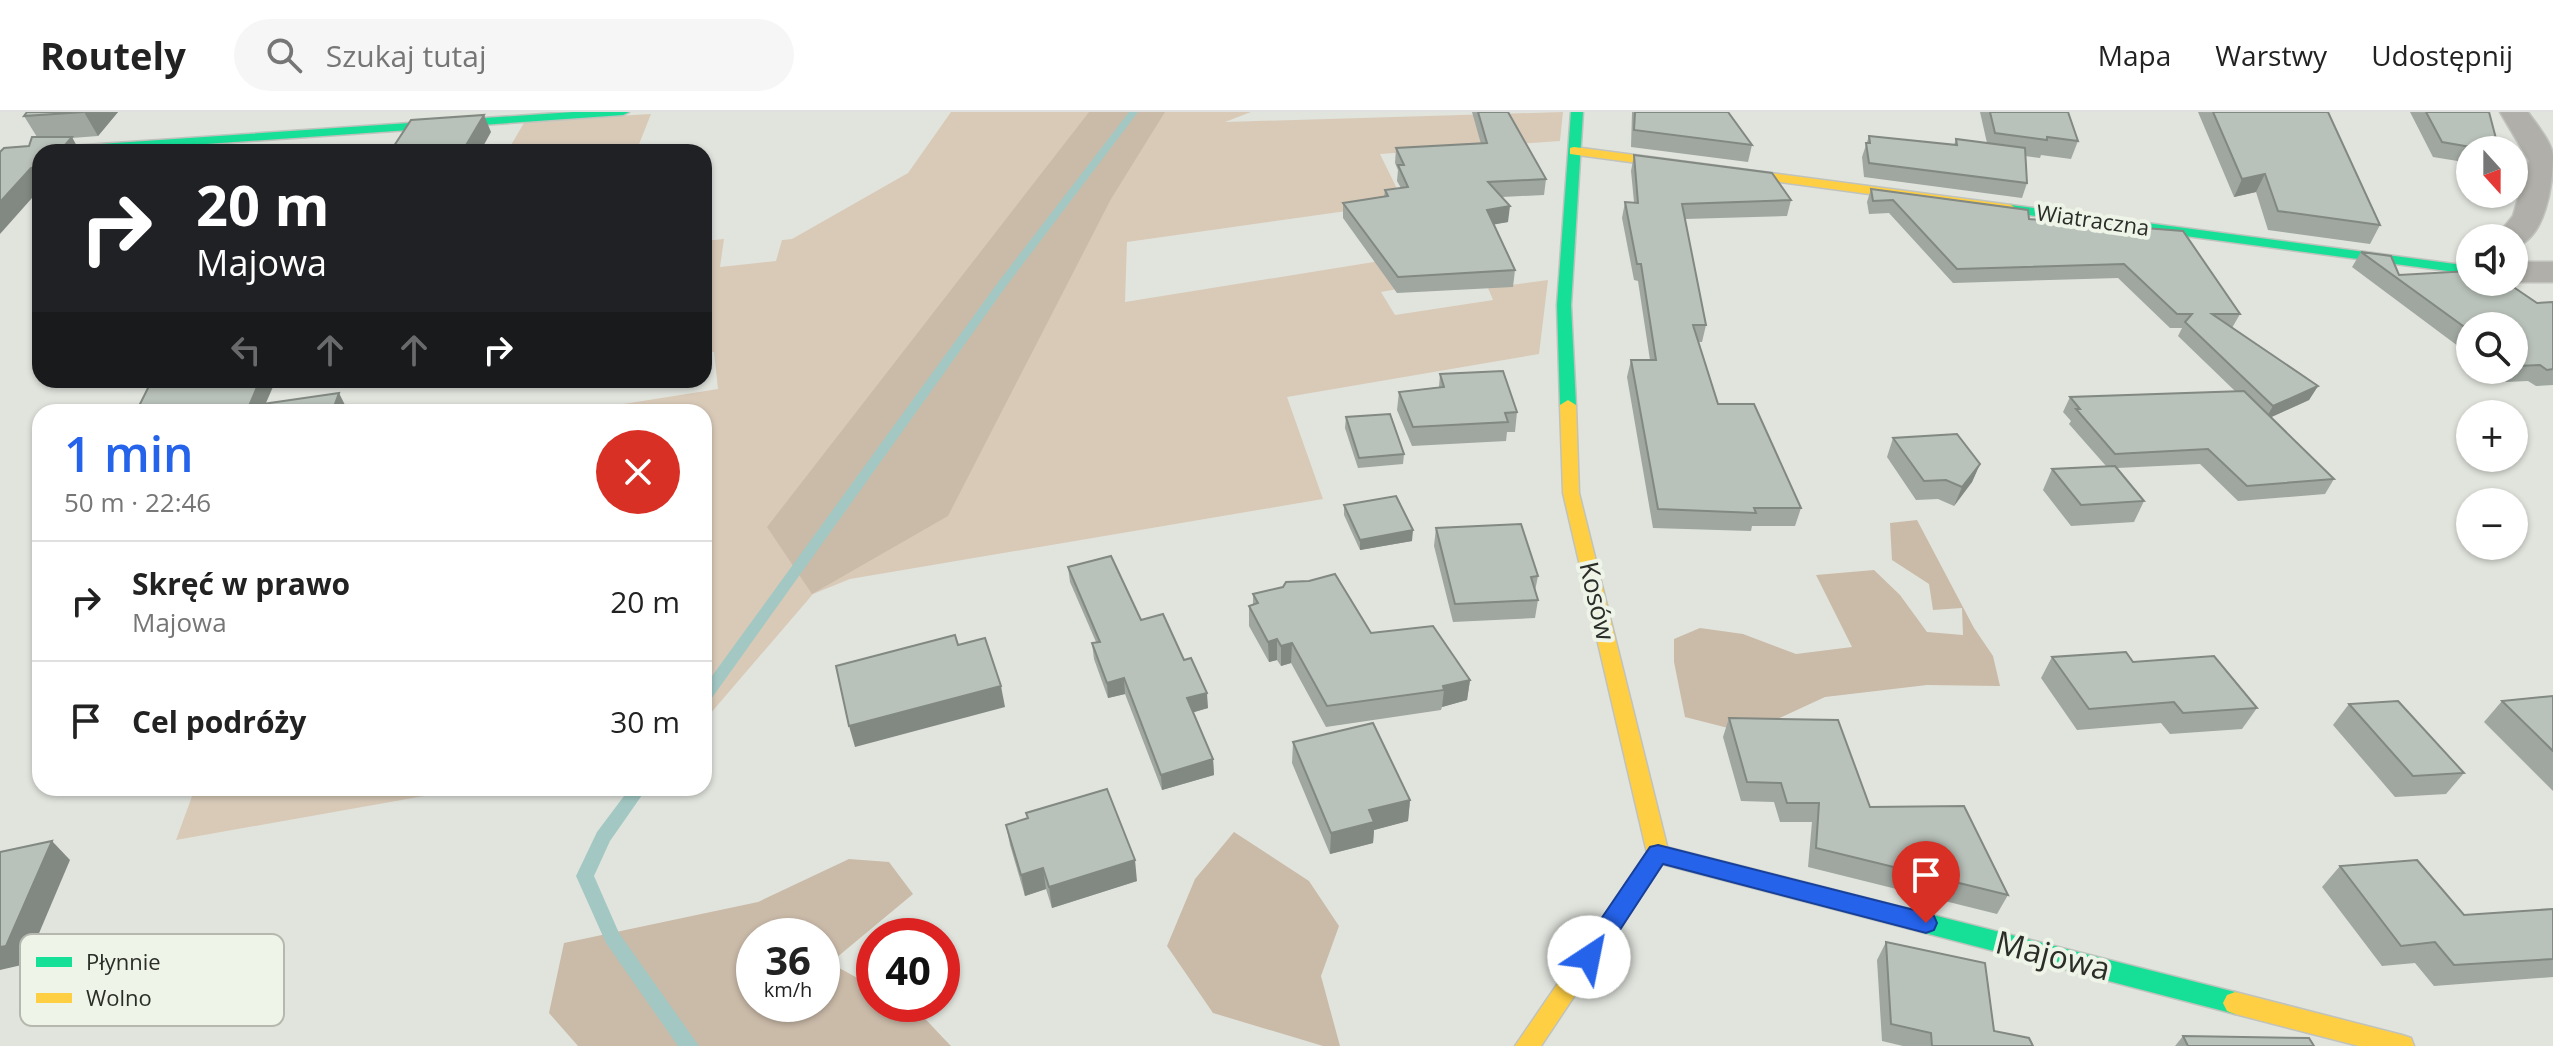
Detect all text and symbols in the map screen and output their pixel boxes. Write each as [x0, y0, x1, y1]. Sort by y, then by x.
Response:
search box [234, 19, 794, 91]
text: Routely [40, 29, 186, 81]
icon: search [262, 33, 306, 77]
text: Szukaj tutaj [326, 35, 487, 76]
text: Mapa [2098, 36, 2171, 74]
text: Warstwy [2215, 36, 2327, 74]
text: Udostępnij [2371, 36, 2513, 74]
north arrow [2456, 136, 2528, 208]
map controls [2456, 136, 2528, 560]
text: 20 m [196, 166, 330, 242]
icon: right [64, 176, 168, 280]
street label: Wiatraczna [2035, 196, 2152, 242]
button: sound [2456, 224, 2528, 296]
text: Majowa [196, 238, 327, 287]
button: search [2456, 312, 2528, 384]
icon: left [224, 328, 268, 372]
icon: ahead [308, 328, 352, 372]
icon: ahead [392, 328, 436, 372]
icon: right [476, 328, 520, 372]
button: + [2456, 400, 2528, 472]
text: 1 min [64, 421, 194, 486]
button: close [596, 430, 680, 514]
text: 50 m · 22:46 [64, 484, 211, 520]
button: − [2456, 488, 2528, 560]
street label: Kosów [1571, 558, 1624, 644]
text: Skręć w prawo [132, 563, 350, 604]
icon: right [64, 579, 108, 623]
text: 20 m [610, 581, 680, 622]
text: Majowa [132, 604, 227, 640]
icon: arrive [64, 699, 108, 743]
text: Cel podróży [132, 701, 306, 742]
text: 30 m [610, 701, 680, 742]
pin [1892, 841, 1960, 923]
icon: arrive [1904, 853, 1948, 897]
position arrow [1547, 915, 1631, 999]
speed limit sign: 40 [856, 918, 960, 1022]
street label: Majowa [1992, 920, 2115, 989]
text: 36 [765, 932, 811, 987]
legend [20, 934, 284, 1026]
text: Płynnie [86, 946, 161, 976]
text: km/h [764, 976, 812, 1003]
text: Wolno [86, 982, 152, 1012]

